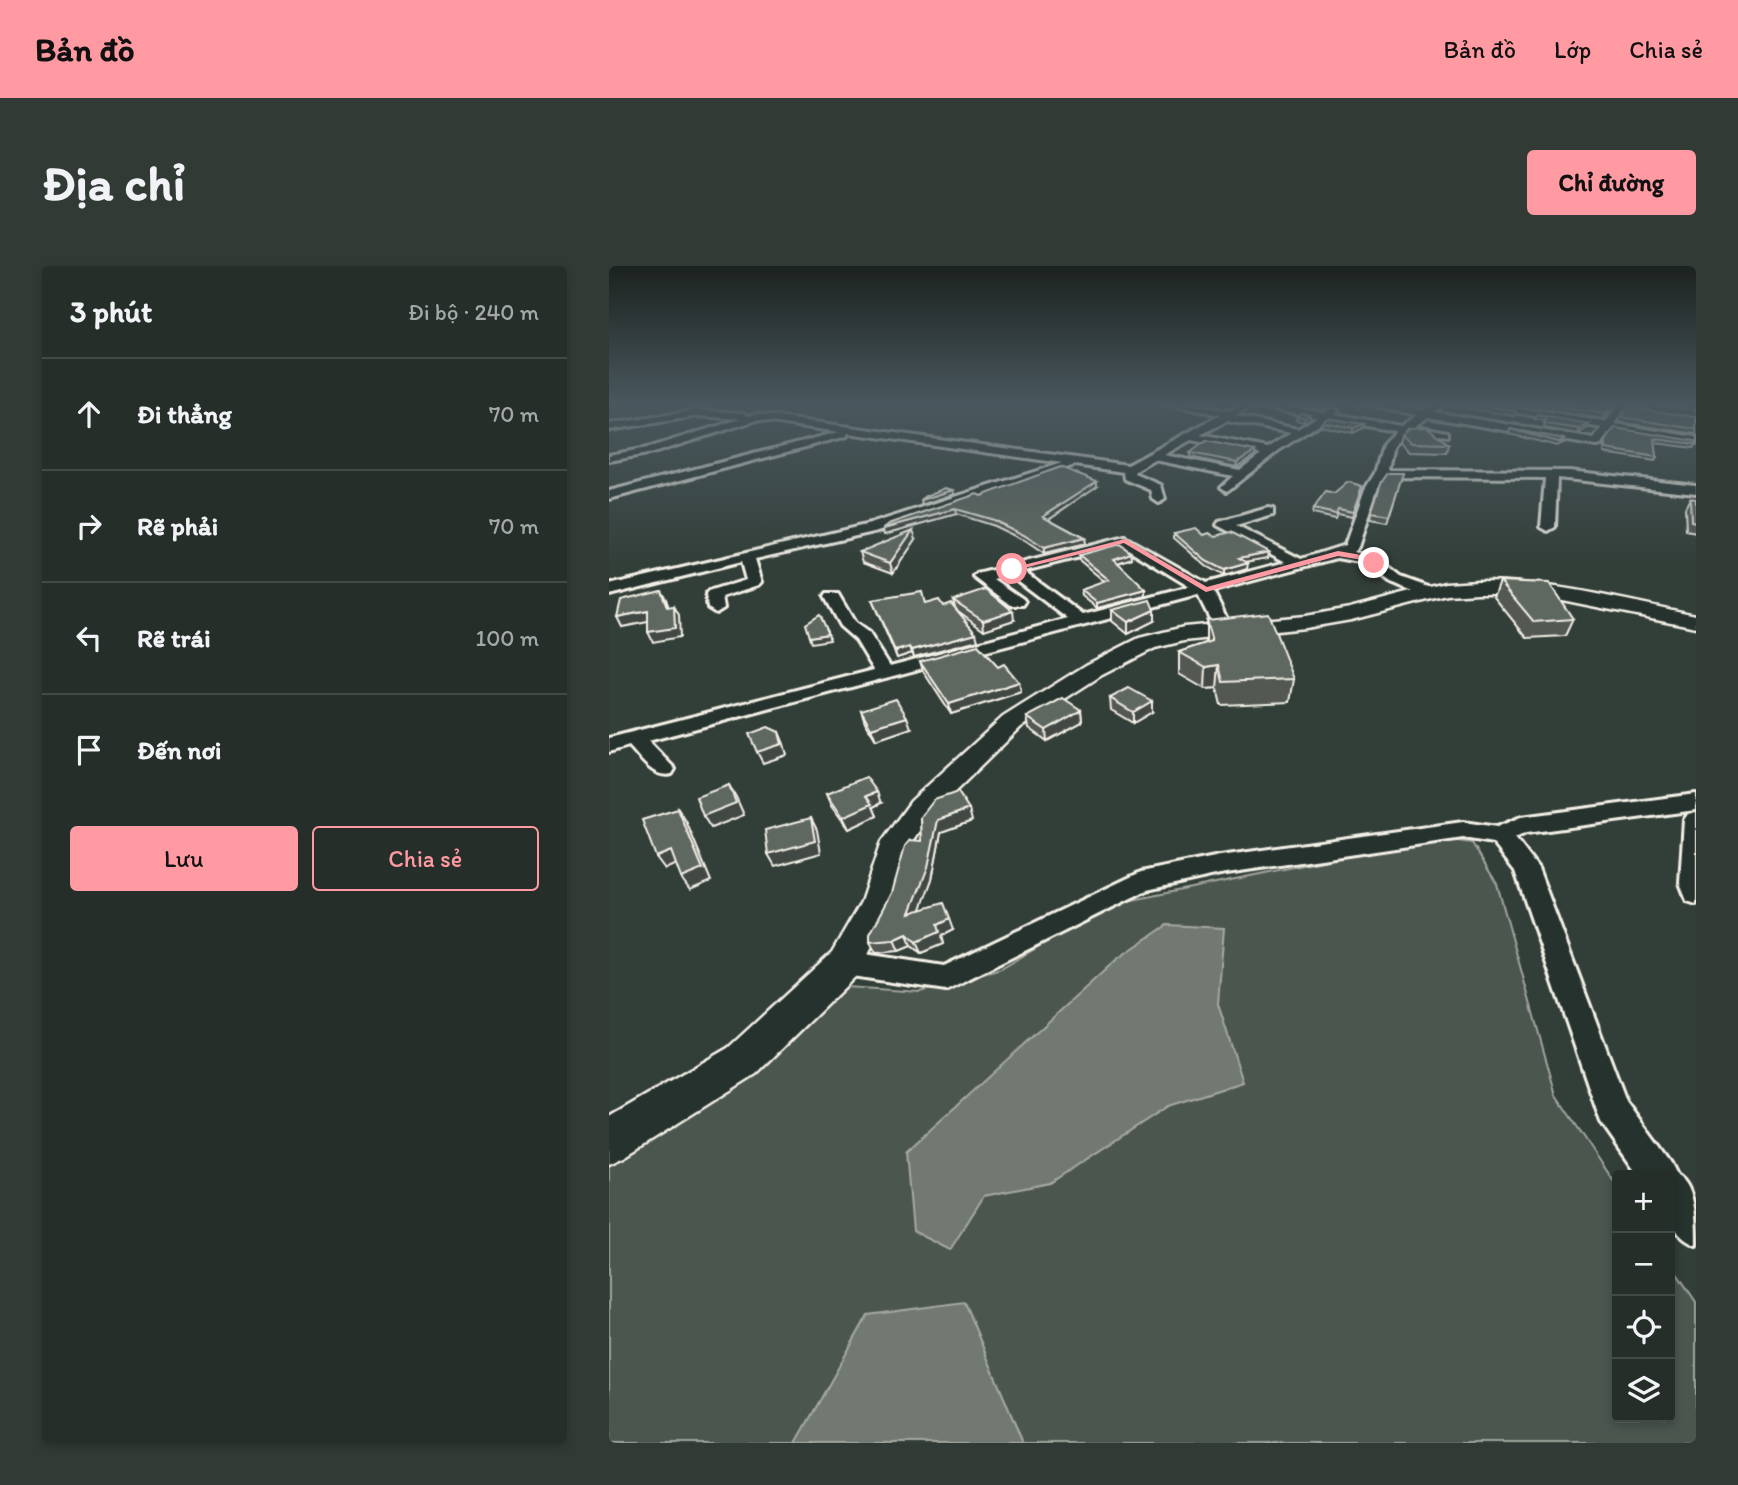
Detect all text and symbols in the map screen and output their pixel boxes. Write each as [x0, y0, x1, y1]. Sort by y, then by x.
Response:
text: Bản đồ [35, 30, 135, 69]
text: Bản đồ [1443, 35, 1516, 64]
text: Lớp [1554, 35, 1591, 64]
text: Chia sẻ [1629, 35, 1703, 64]
button: Chỉ đường [1527, 150, 1696, 215]
text: Địa chỉ [42, 153, 185, 212]
text: 3 phút [70, 293, 152, 330]
text: Đi bộ · 240 m [408, 298, 539, 326]
icon: ahead [70, 395, 108, 433]
text: Đi thẳng [137, 398, 232, 430]
text: 70 m [489, 400, 539, 428]
icon: right [70, 507, 108, 545]
text: Rẽ phải [137, 510, 218, 542]
text: 70 m [489, 512, 539, 540]
route end [1358, 547, 1389, 578]
route start [996, 553, 1027, 584]
icon: left [70, 619, 108, 657]
text: Rẽ trái [137, 622, 211, 654]
text: 100 m [475, 624, 539, 652]
icon: arrive [70, 731, 108, 769]
text: Đến nơi [137, 734, 222, 766]
button: Lưu [70, 826, 298, 891]
button: Chia sẻ [312, 826, 539, 891]
map controls [1612, 1170, 1675, 1422]
button: + [1612, 1170, 1675, 1233]
button: − [1612, 1233, 1675, 1296]
button: locate [1612, 1296, 1675, 1359]
button: layers [1612, 1359, 1675, 1422]

